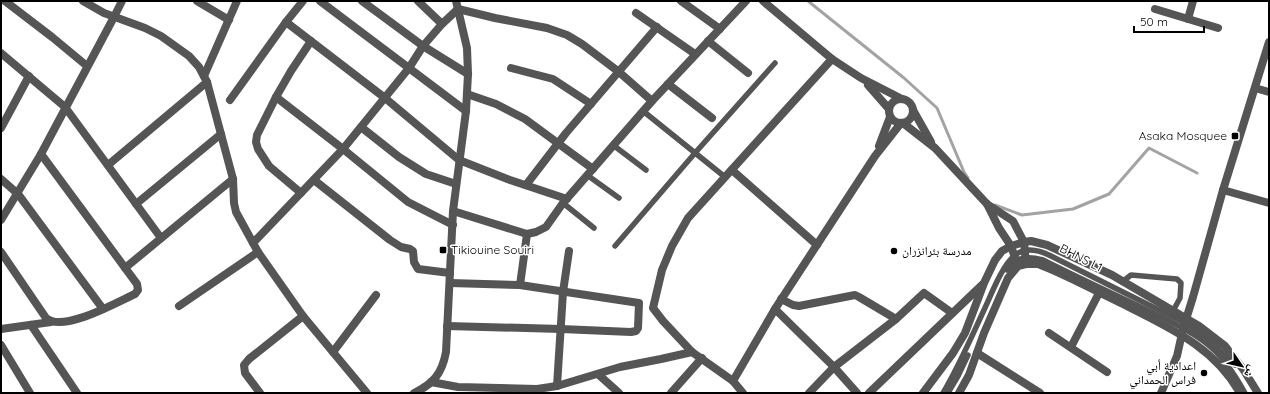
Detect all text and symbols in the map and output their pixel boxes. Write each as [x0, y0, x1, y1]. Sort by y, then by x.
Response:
scale bar [1134, 8, 1204, 34]
text: 50 m [1140, 14, 1168, 29]
place label: Asaka Mosquee [1139, 128, 1227, 143]
marker: Asaka Mosquee [1230, 131, 1240, 141]
street label: BHNS L1 [1057, 240, 1105, 275]
place label: Tikiouine Souiri [451, 242, 534, 257]
place label: مدرسة بئرانزران [902, 243, 972, 258]
marker: Tikiouine Souiri [438, 245, 448, 255]
marker: مدرسة بئرانزران [889, 246, 899, 256]
north arrow [1222, 346, 1262, 386]
place label: اعدادية أبي فراس الحمداني [1129, 358, 1196, 390]
text: ش [1240, 362, 1259, 381]
marker: اعدادية أبي فراس الحمداني [1199, 368, 1209, 378]

